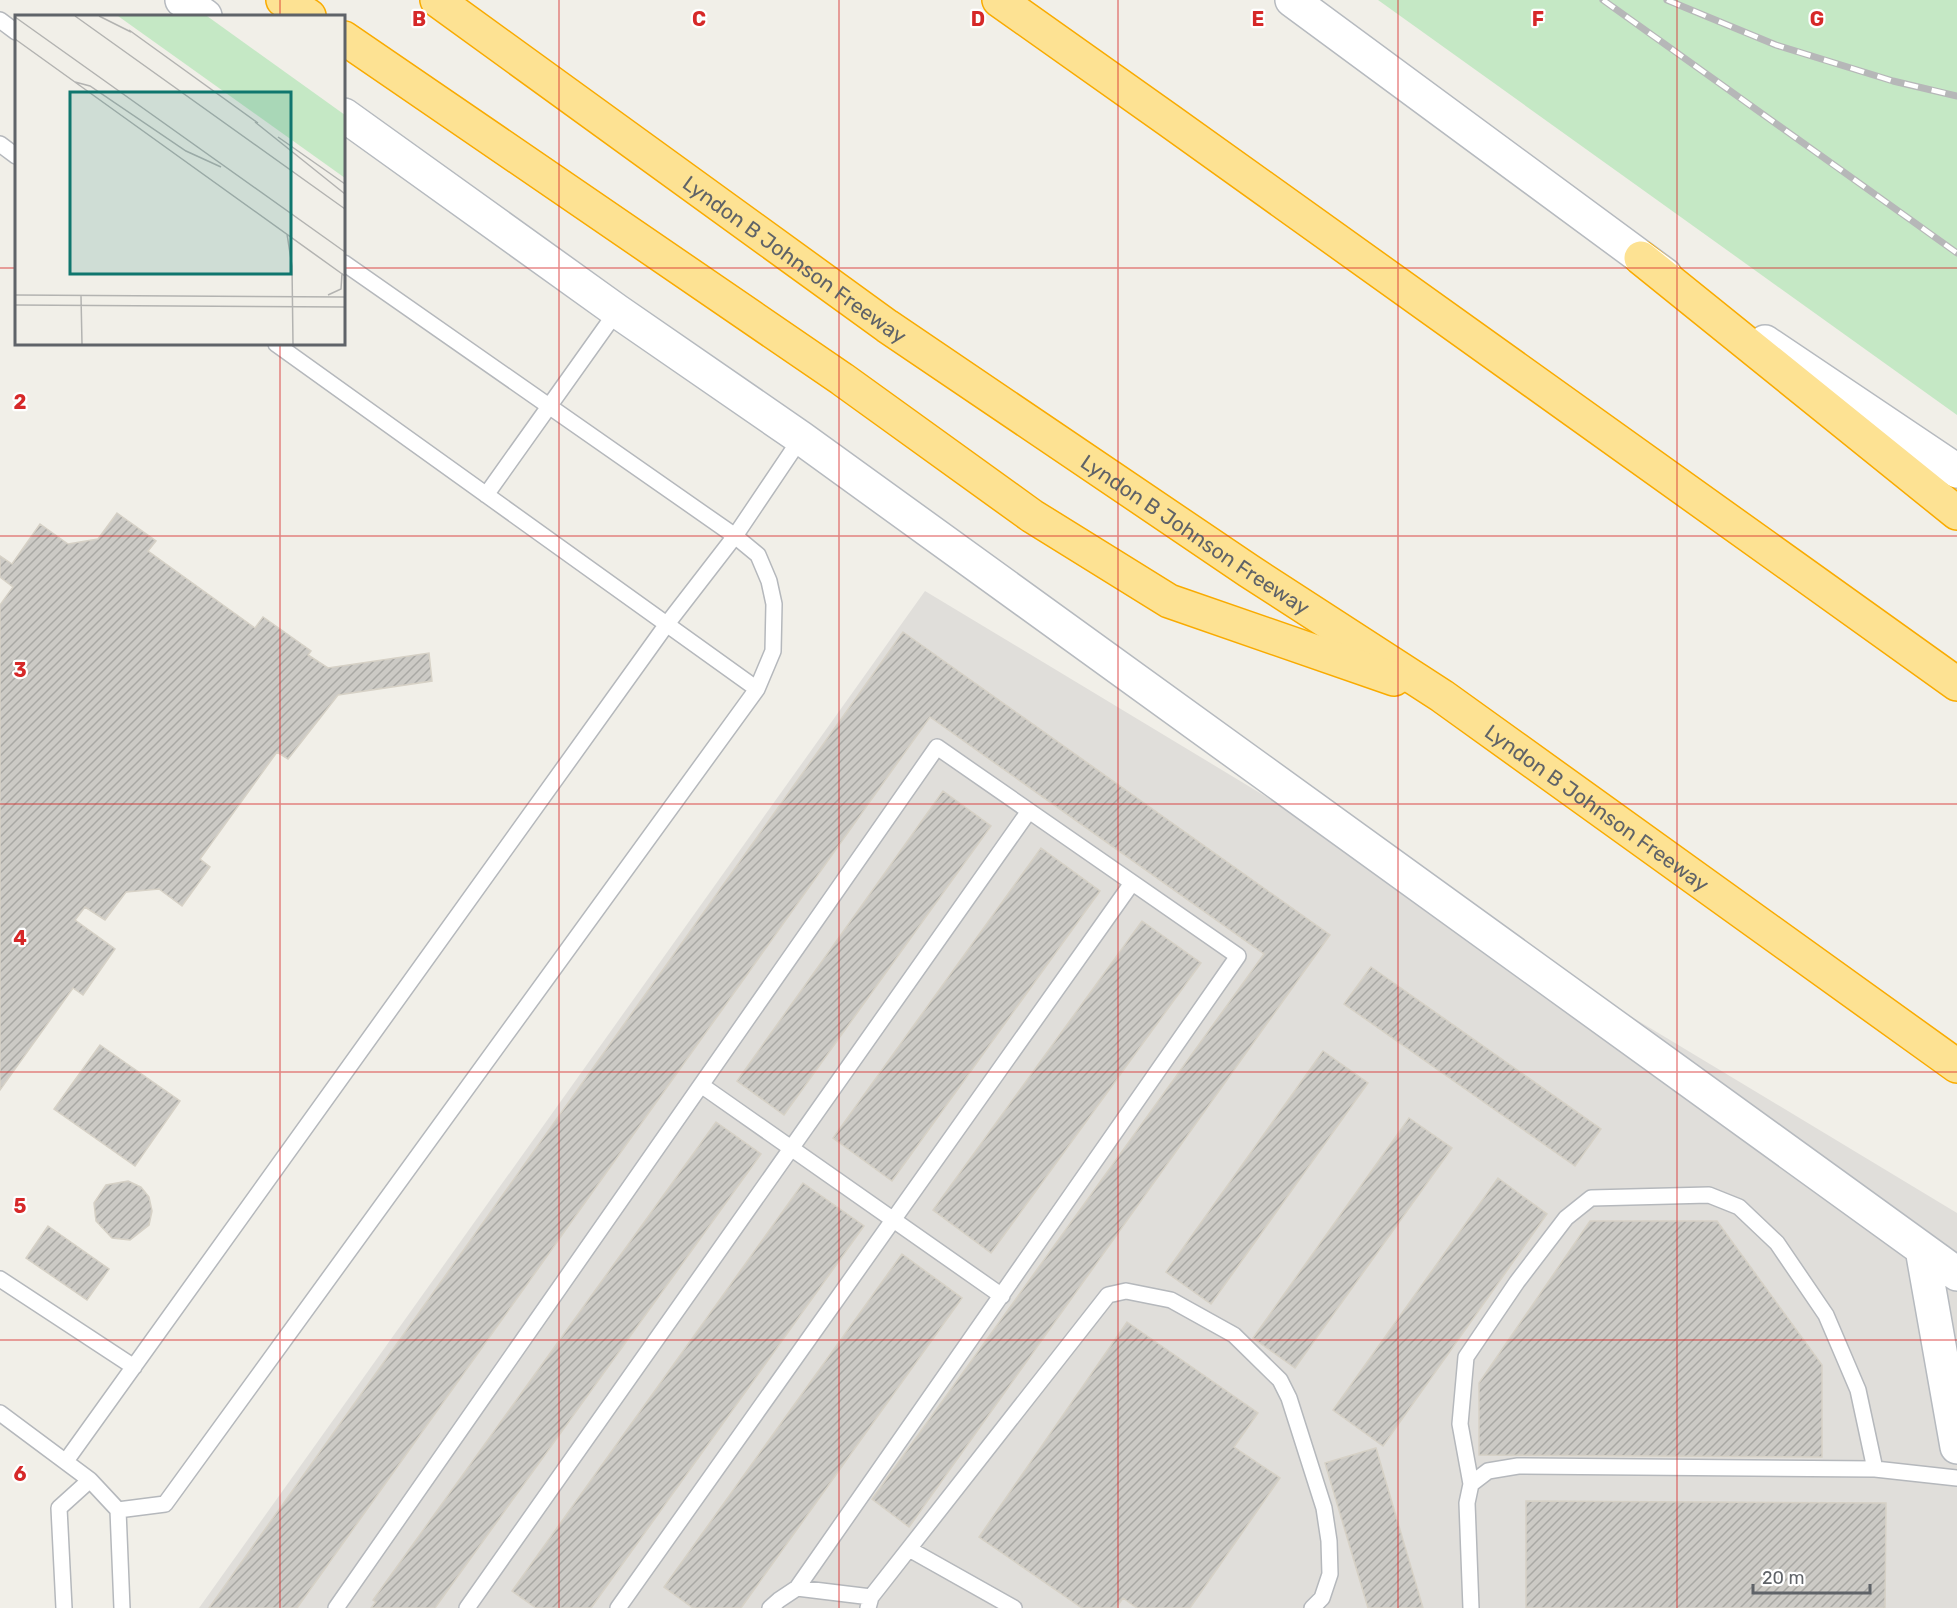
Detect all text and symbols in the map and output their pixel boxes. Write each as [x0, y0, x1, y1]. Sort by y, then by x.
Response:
text: B [412, 7, 426, 31]
text: C [692, 7, 706, 31]
text: D [971, 7, 985, 31]
text: E [1252, 7, 1264, 31]
text: F [1532, 7, 1544, 31]
text: G [1810, 7, 1824, 31]
inset map [15, 15, 345, 345]
street label: Lyndon B Johnson Freeway [678, 170, 912, 348]
text: 2 [14, 390, 27, 414]
street label: Lyndon B Johnson Freeway [1077, 449, 1315, 620]
text: 3 [13, 658, 27, 682]
street label: Lyndon B Johnson Freeway [1480, 719, 1715, 897]
text: 4 [13, 926, 27, 950]
text: 5 [14, 1194, 27, 1218]
text: 6 [13, 1462, 27, 1486]
scale bar [1753, 1557, 1870, 1595]
text: 20 m [1762, 1567, 1804, 1589]

